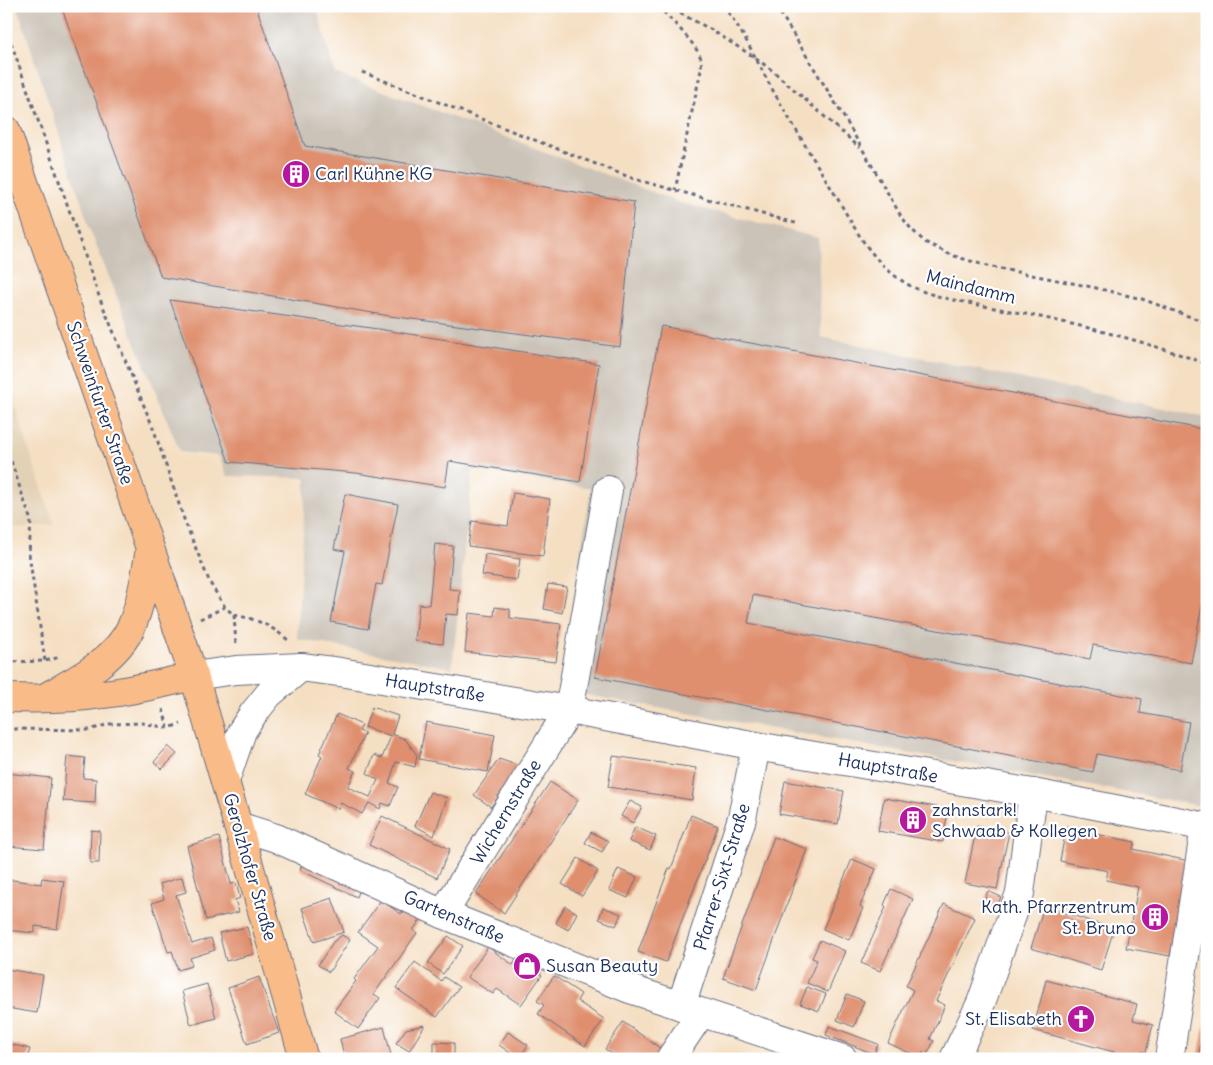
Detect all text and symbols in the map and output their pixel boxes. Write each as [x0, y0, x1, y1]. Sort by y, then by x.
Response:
building icon: Carl Kühne KG [281, 159, 311, 189]
place label: Carl Kühne KG [315, 162, 433, 185]
street label: Maindamm [924, 264, 1019, 309]
street label: Schweinfurter Straße [62, 318, 139, 488]
street label: Hauptstraße [383, 668, 487, 707]
street label: Hauptstraße [836, 747, 940, 788]
street label: Wichernstraße [465, 755, 546, 868]
street label: Gerolzhofer Straße [218, 790, 283, 943]
place label: zahnstark! Schwaab & Kollegen [932, 798, 1097, 842]
street label: Pfarrer-Sixt-Straße [688, 801, 755, 953]
building icon: zahnstark! Schwaab & Kollegen [898, 805, 928, 835]
street label: Gartenstraße [400, 885, 508, 948]
place label: Kath. Pfarrzentrum St. Bruno [981, 895, 1136, 939]
building icon: Kath. Pfarrzentrum St. Bruno [1140, 902, 1170, 932]
shop icon: Susan Beauty [512, 951, 542, 981]
place label: Susan Beauty [546, 954, 658, 977]
church icon: St. Elisabeth [1066, 1004, 1096, 1034]
place label: St. Elisabeth [965, 1007, 1062, 1030]

